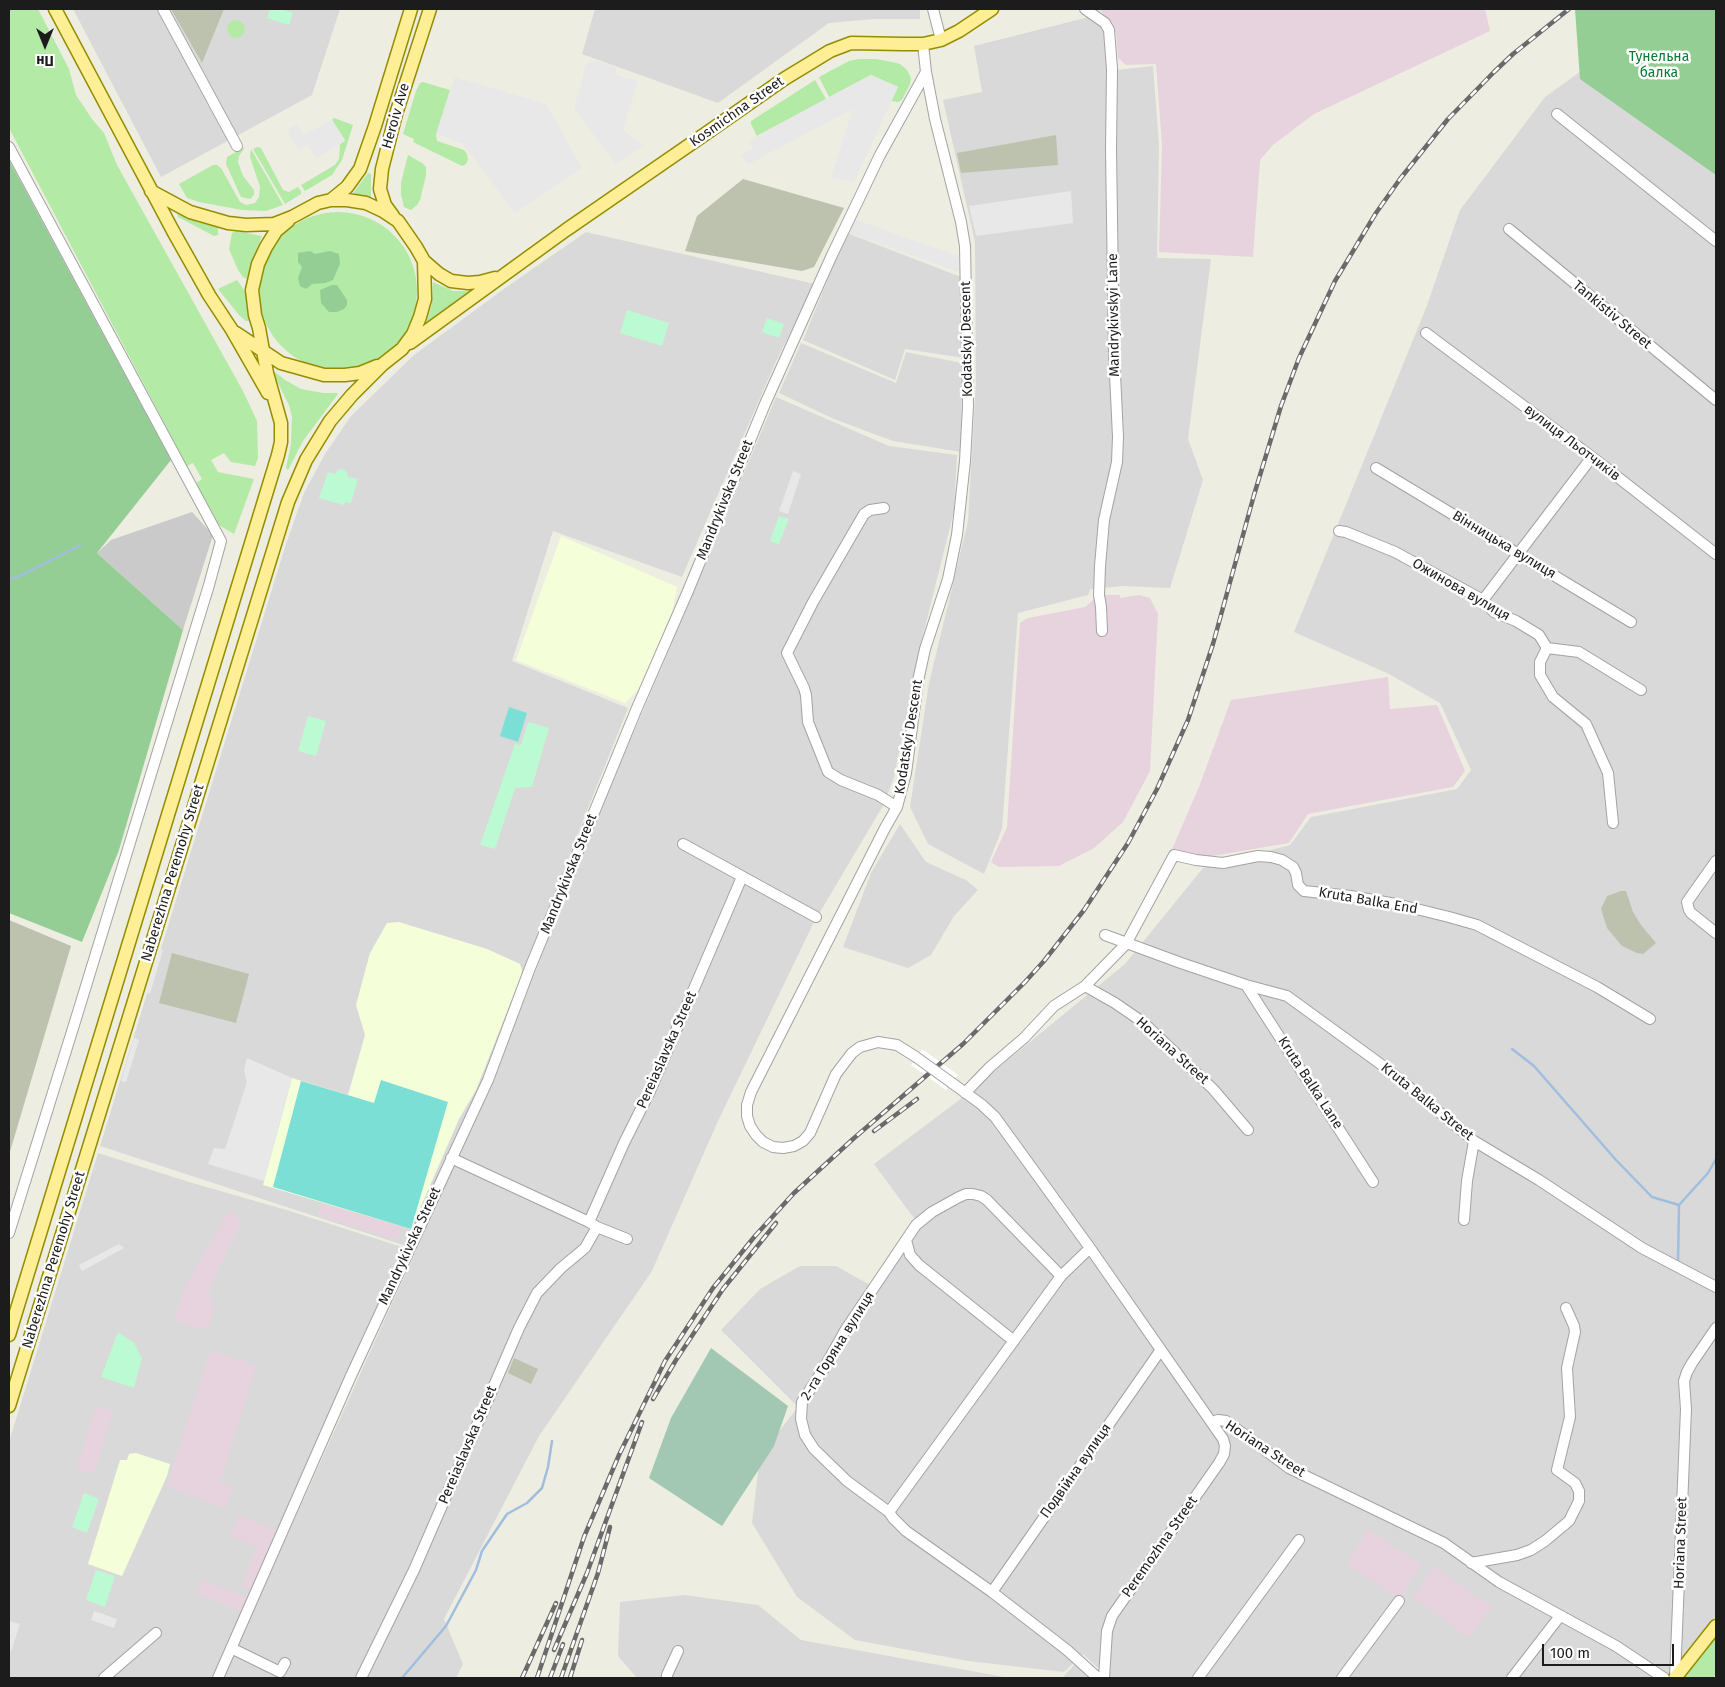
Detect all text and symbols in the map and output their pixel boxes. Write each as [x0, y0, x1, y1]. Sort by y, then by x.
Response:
north arrow [20, 20, 70, 70]
park label: Тунельна балка [1629, 49, 1689, 82]
text: Пн [36, 52, 54, 69]
street label: Kosmichna Street [687, 73, 787, 151]
street label: Heroiv Ave [379, 81, 413, 151]
street label: Mandrykivskyi Lane [1105, 253, 1123, 377]
street label: Tankistiv Street [1569, 277, 1655, 353]
street label: Kodatskyi Descent [958, 281, 976, 397]
street label: вулиця Льотчиків [1520, 401, 1624, 485]
street label: Mandrykivska Street [693, 437, 757, 563]
street label: Вінницька вулиця [1449, 507, 1559, 583]
street label: Ожинова вулиця [1409, 555, 1513, 625]
street label: Kodatskyi Descent [892, 678, 926, 796]
street label: Naberezhna Peremohy Street [138, 782, 208, 964]
street label: Mandrykivska Street [537, 811, 601, 937]
street label: Kruta Balka End [1317, 884, 1419, 918]
street label: Pereiaslavska Street [634, 989, 700, 1111]
street label: Horiana Street [1132, 1014, 1212, 1088]
street label: Kruta Balka Lane [1274, 1034, 1346, 1132]
street label: Kruta Balka Street [1377, 1059, 1477, 1145]
street label: Naberezhna Peremohy Street [19, 1169, 89, 1351]
street label: Mandrykivska Street [375, 1184, 445, 1308]
street label: 2-га Горяна вулиця [798, 1288, 878, 1404]
street label: Pereiaslavska Street [435, 1383, 501, 1507]
street label: Horiana Street [1222, 1417, 1308, 1481]
street label: Подвійна вулиця [1037, 1420, 1115, 1522]
street label: Peremozhna Street [1119, 1493, 1201, 1601]
street label: Horiana Street [1671, 1497, 1691, 1589]
scale bar [1545, 1634, 1678, 1666]
text: 100 m [1550, 1644, 1590, 1662]

